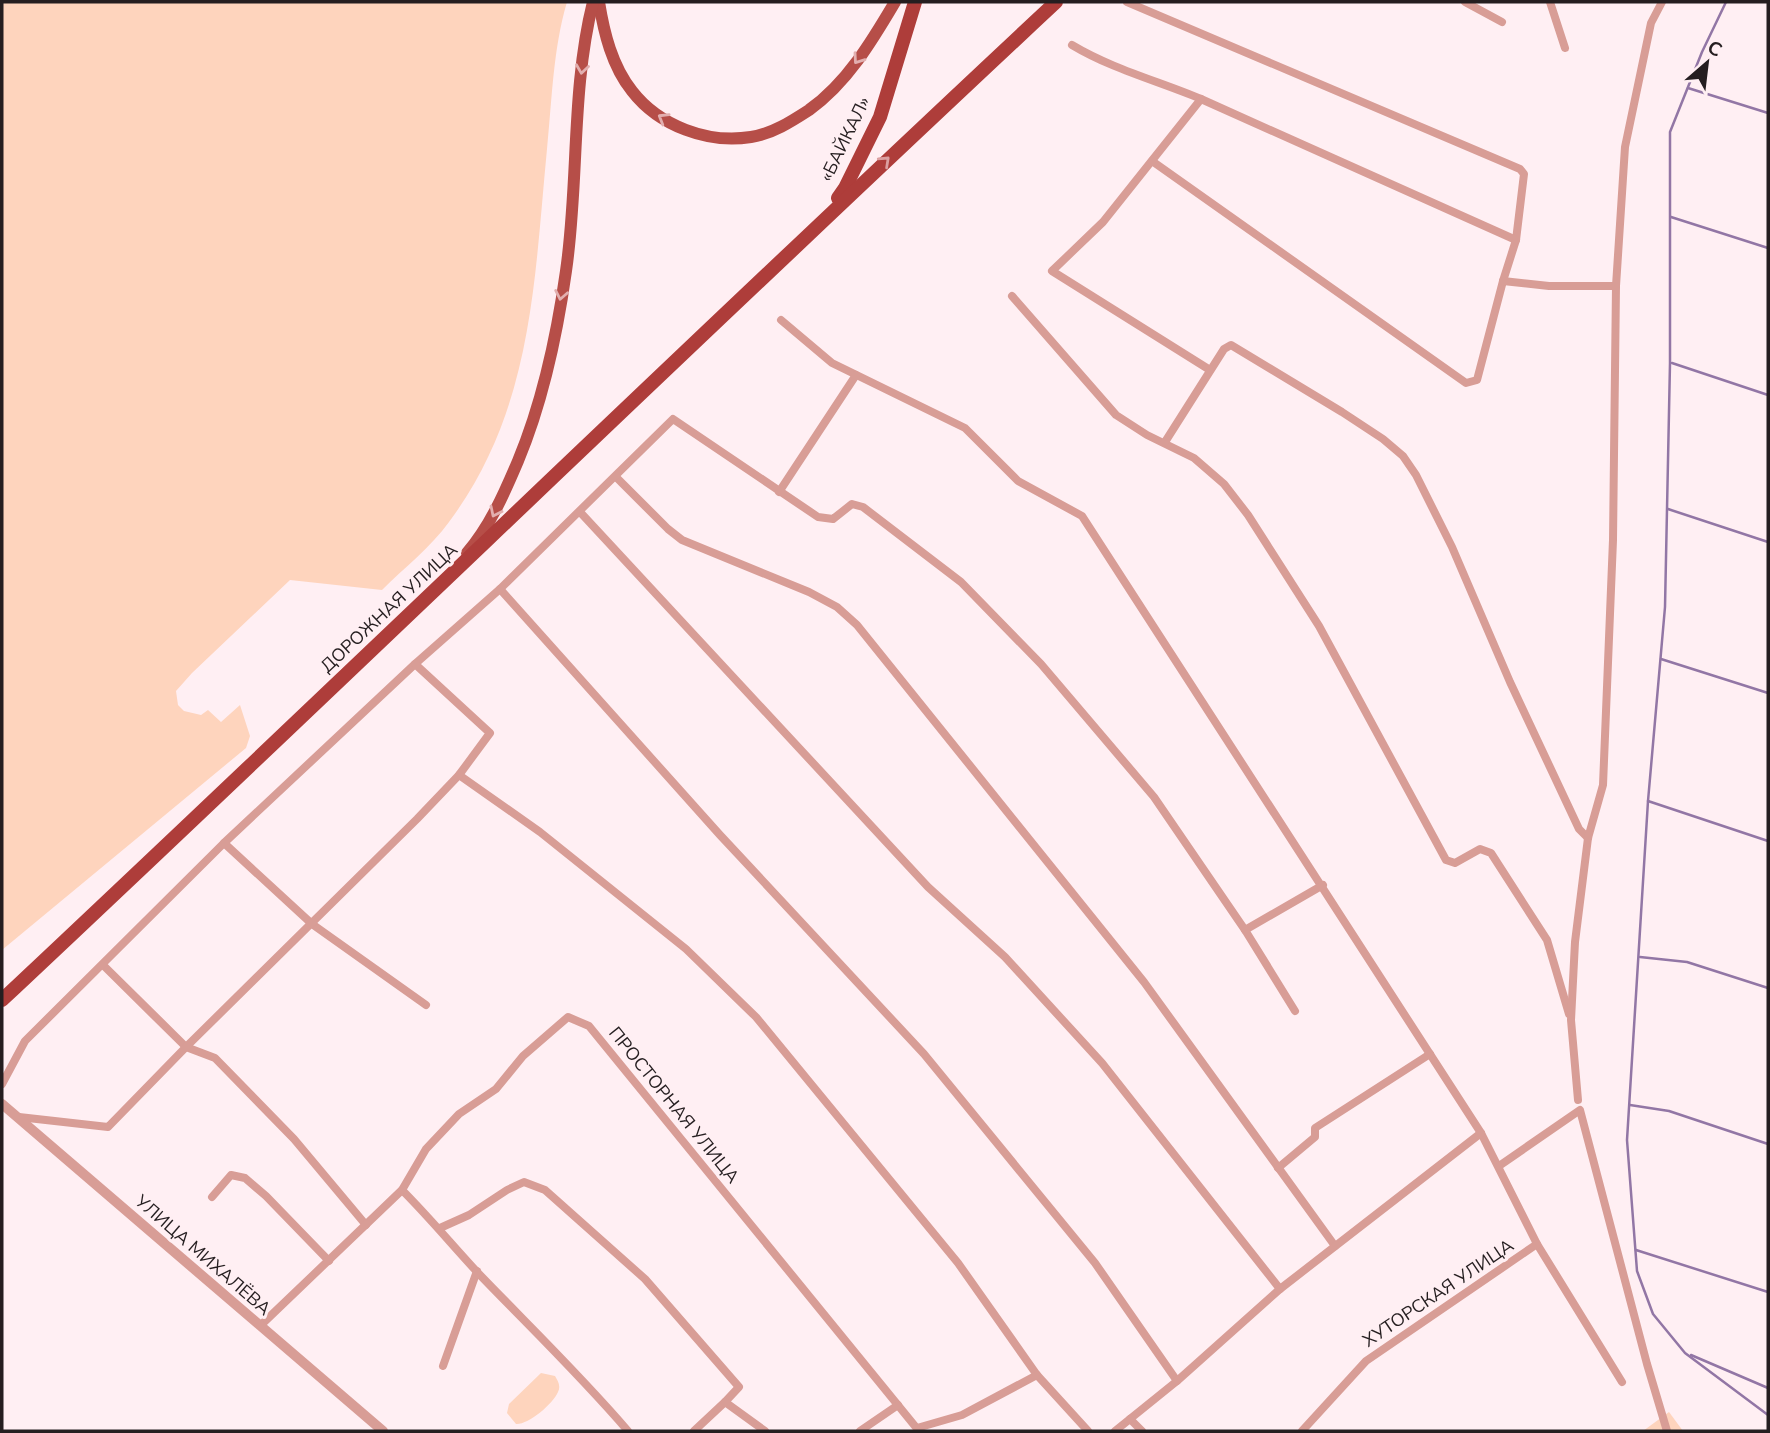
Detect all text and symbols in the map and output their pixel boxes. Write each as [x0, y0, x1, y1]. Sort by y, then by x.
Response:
north arrow [1672, 28, 1742, 98]
text: С [1703, 34, 1726, 63]
one-way arrow [854, 51, 866, 64]
one-way arrow [575, 63, 590, 75]
street label: «БАЙКАЛ» [814, 92, 876, 186]
one-way arrow [658, 113, 671, 126]
one-way arrow [877, 157, 890, 170]
one-way arrow [555, 289, 570, 301]
one-way arrow [489, 505, 503, 517]
street label: ДОРОЖНАЯ УЛИЦА [315, 538, 463, 678]
street label: ПРОСТОРНАЯ УЛИЦА [603, 1022, 745, 1188]
street label: УЛИЦА МИХАЛЁВА [129, 1189, 276, 1321]
street label: ХУТОРСКАЯ УЛИЦА [1358, 1234, 1518, 1352]

